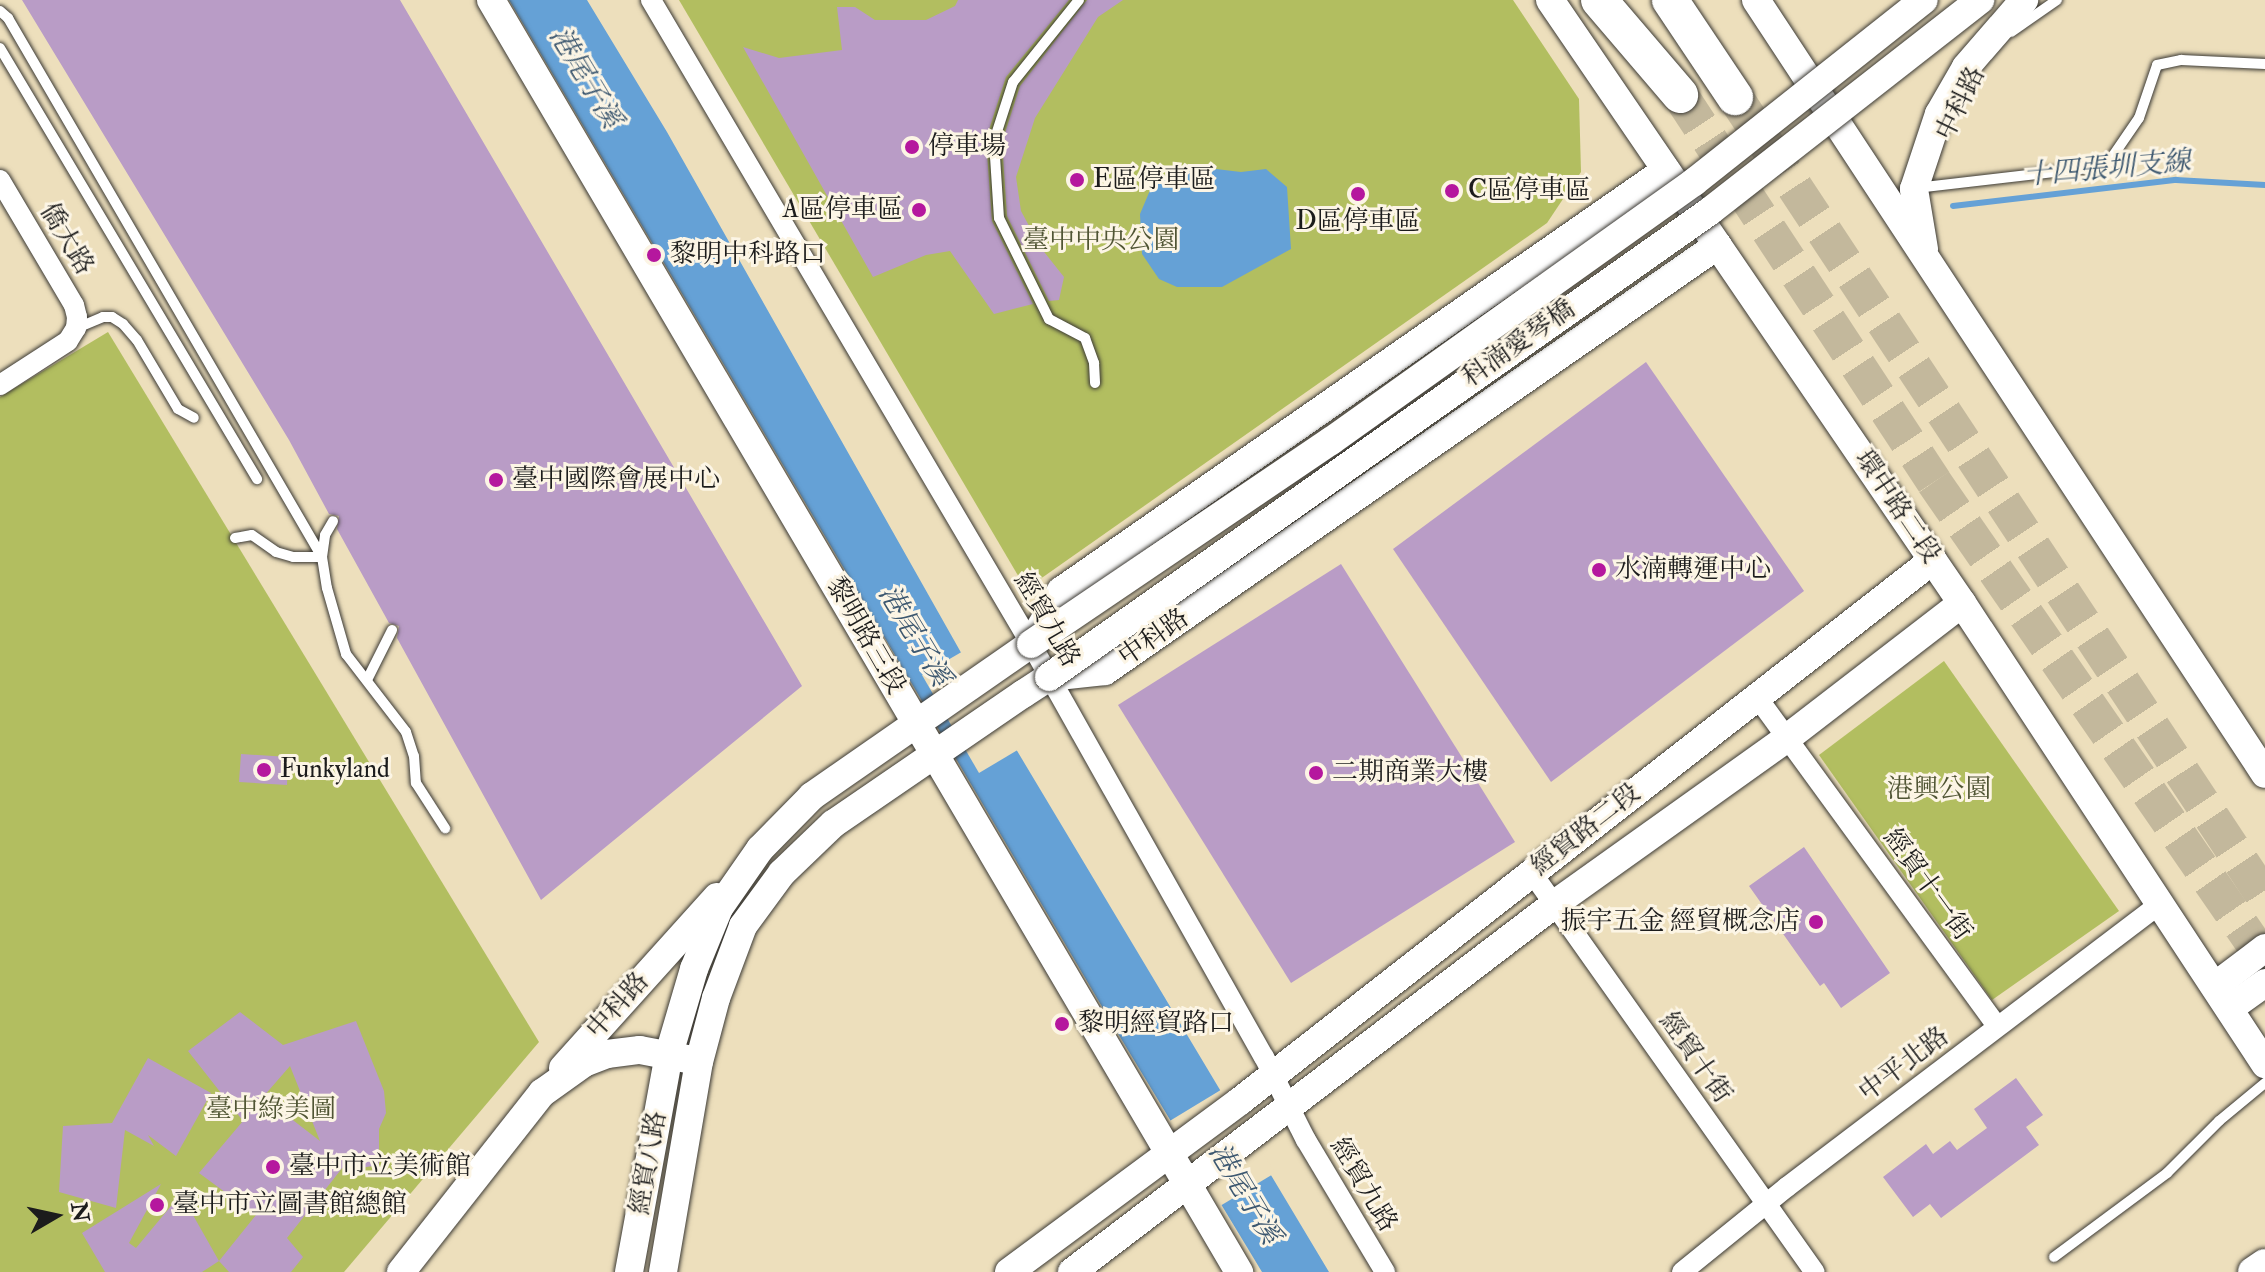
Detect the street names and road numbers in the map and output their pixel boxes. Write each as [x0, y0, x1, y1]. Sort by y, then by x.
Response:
street label: 中科路 [1930, 62, 1992, 146]
street label: 僑大路 [33, 198, 99, 280]
street label: 科湳愛琴橋 [1457, 294, 1581, 394]
street label: 環中路二段 [1848, 444, 1946, 570]
street label: 經貿九路 [1006, 567, 1086, 673]
street label: 黎明路三段 [819, 572, 911, 700]
street label: 中科路 [1113, 603, 1195, 673]
street label: 經貿路二段 [1525, 778, 1647, 882]
street label: 經貿十一街 [1876, 823, 1978, 947]
street label: 中科路 [580, 967, 656, 1045]
street label: 經貿十街 [1652, 1006, 1738, 1110]
street label: 中平北路 [1853, 1021, 1955, 1109]
street label: 經貿八路 [625, 1109, 673, 1217]
street label: 經貿九路 [1323, 1132, 1403, 1238]

